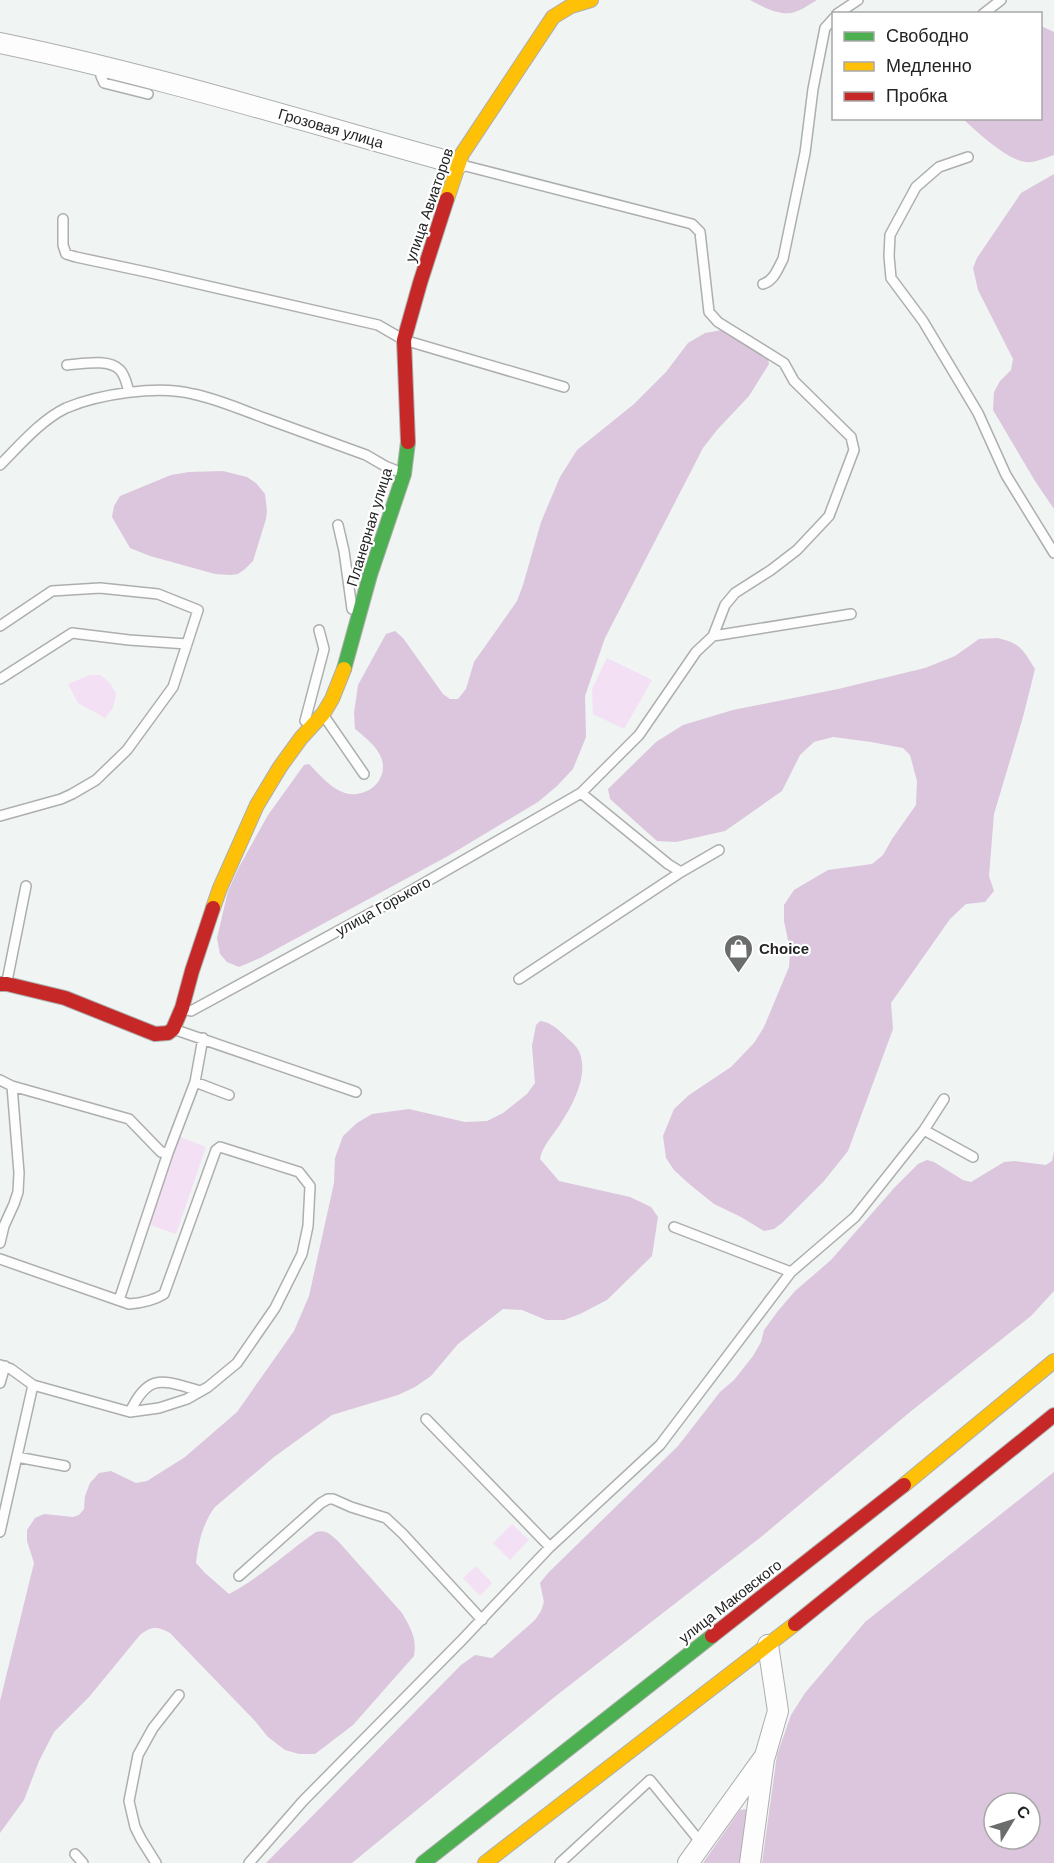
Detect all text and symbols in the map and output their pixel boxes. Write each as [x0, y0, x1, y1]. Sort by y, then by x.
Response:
legend [832, 12, 1042, 120]
text: Свободно [886, 26, 969, 46]
text: Медленно [886, 56, 972, 76]
text: Пробка [886, 86, 949, 106]
street label: Грозовая улица [277, 105, 386, 151]
street label: улица Авиаторов [402, 146, 456, 264]
street label: Планерная улица [343, 465, 395, 588]
street label: улица Горького [333, 873, 433, 939]
shop icon: Choice [722, 932, 754, 974]
place label: Choice [759, 940, 809, 957]
street label: улица Маковского [675, 1556, 785, 1646]
north arrow [982, 1791, 1042, 1851]
text: С [1013, 1802, 1034, 1822]

